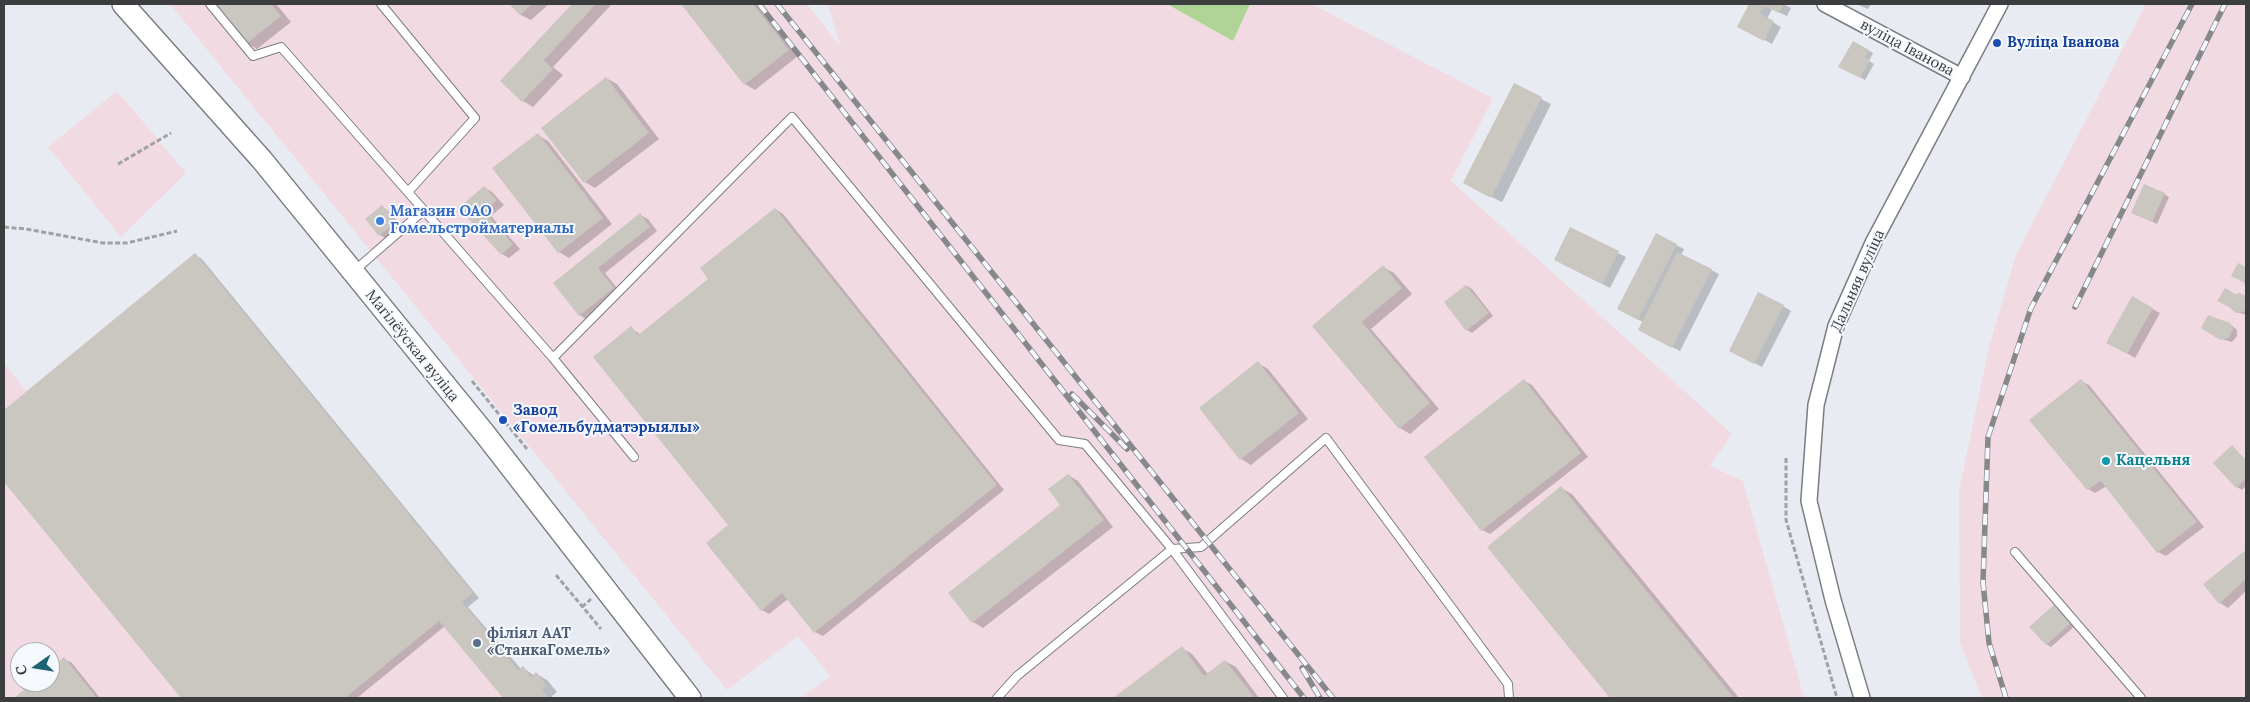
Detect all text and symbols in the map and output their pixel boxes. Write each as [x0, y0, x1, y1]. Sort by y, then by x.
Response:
street label: вуліца Іванова [1857, 16, 1957, 80]
place label: Вуліца Іванова [2007, 34, 2119, 52]
marker: Вуліца Іванова [1991, 37, 2003, 49]
place label: Магазин ОАО Гомельстройматериалы [390, 203, 574, 238]
marker: Магазин ОАО Гомельстройматериалы [374, 215, 386, 227]
street label: Дальняя вуліца [1827, 227, 1889, 335]
street label: Магілёўская вуліца [361, 286, 463, 406]
place label: Завод «Гомельбудматэрыялы» [513, 402, 700, 437]
marker: Завод «Гомельбудматэрыялы» [497, 414, 509, 426]
place label: Кацельня [2116, 452, 2190, 470]
marker: Кацельня [2100, 455, 2112, 467]
place label: філіял ААТ «СтанкаГомель» [487, 625, 610, 660]
marker: філіял ААТ «СтанкаГомель» [471, 637, 483, 649]
north arrow [10, 642, 60, 692]
text: С [12, 663, 31, 677]

